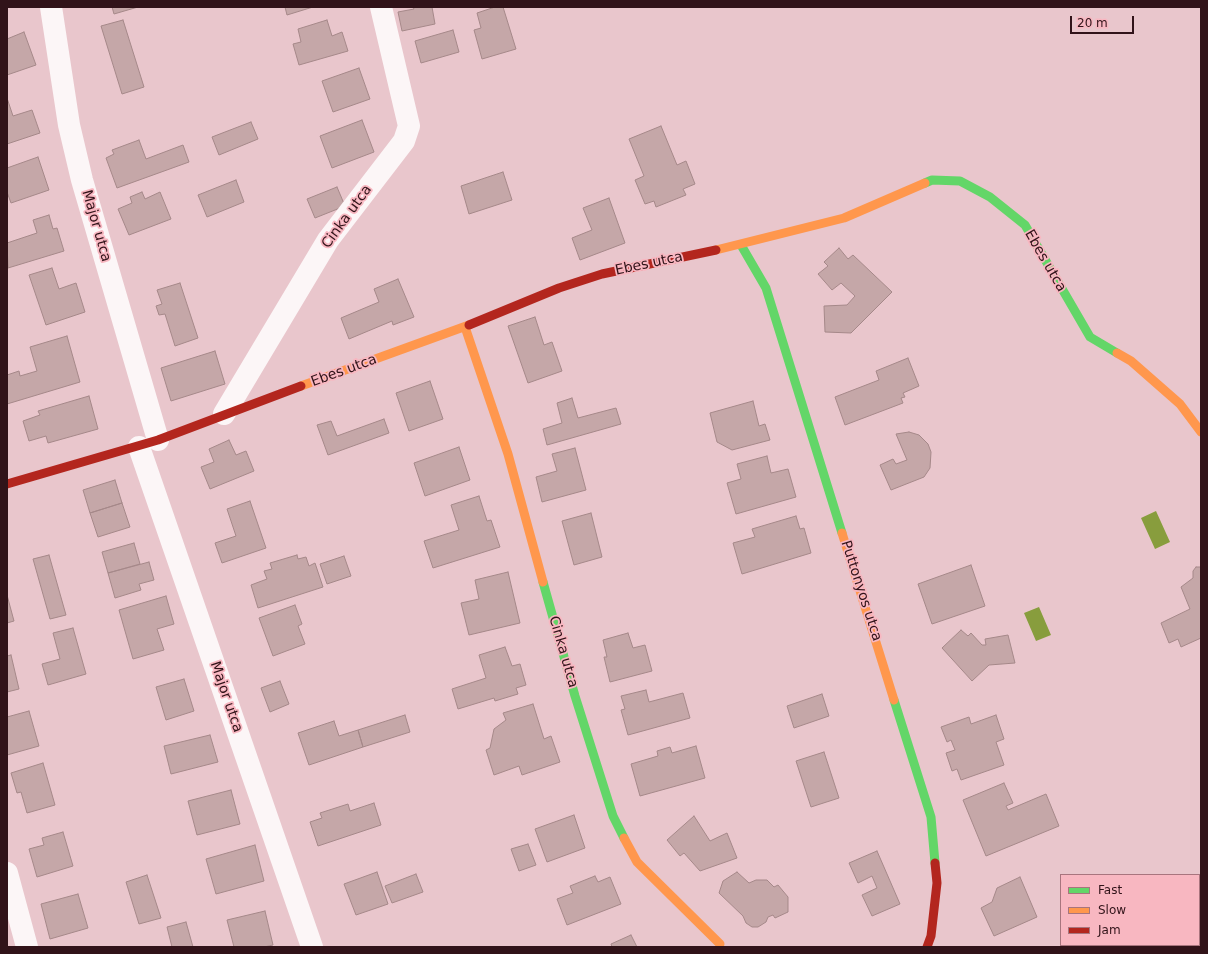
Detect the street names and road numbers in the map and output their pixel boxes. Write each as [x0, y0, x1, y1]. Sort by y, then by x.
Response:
street label: Cinka utca [318, 182, 376, 252]
street label: Major utca [78, 188, 114, 264]
street label: Ebes utca [1021, 227, 1069, 295]
street label: Ebes utca [614, 249, 684, 279]
street label: Ebes utca [309, 351, 379, 391]
street label: Puttonyos utca [837, 539, 885, 643]
street label: Cinka utca [545, 614, 581, 690]
street label: Major utca [206, 659, 246, 735]

